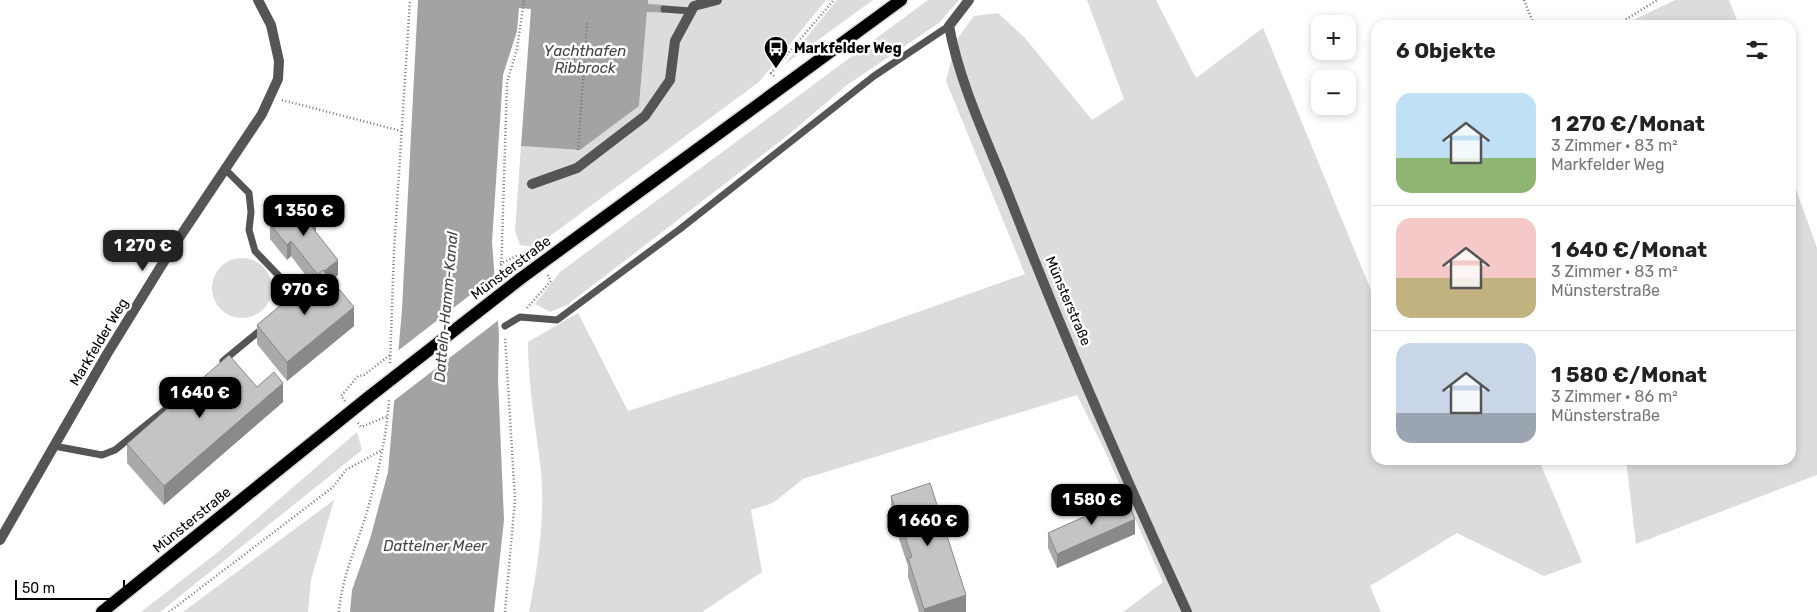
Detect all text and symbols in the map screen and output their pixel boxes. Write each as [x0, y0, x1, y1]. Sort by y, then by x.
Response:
map controls [1311, 15, 1356, 115]
button: + [1311, 15, 1356, 60]
bus stop icon: Markfelder Weg [763, 35, 789, 69]
icon: filters [1743, 36, 1771, 64]
text: 6 Objekte [1396, 38, 1496, 63]
place label: Markfelder Weg [794, 40, 902, 57]
water label: Yachthafen Ribbrock [544, 42, 626, 77]
button: − [1311, 70, 1356, 115]
text: 1 270 €/Monat [1551, 111, 1705, 136]
icon: home [1436, 113, 1496, 173]
text: 3 Zimmer · 83 m² [1551, 136, 1678, 155]
text: Markfelder Weg [1551, 155, 1665, 174]
pin: 1 350 € [258, 194, 350, 237]
text: 1 350 € [274, 201, 334, 220]
pin: 1 270 € [97, 230, 189, 272]
water label: Datteln-Hamm-Kanal [430, 230, 462, 383]
street label: Münsterstraße [468, 232, 554, 304]
text: 1 270 € [114, 236, 172, 255]
text: 1 640 €/Monat [1551, 237, 1707, 262]
icon: home [1436, 238, 1496, 298]
street label: Münsterstraße [1042, 254, 1095, 348]
text: 3 Zimmer · 83 m² [1551, 262, 1678, 281]
pin: 970 € [270, 274, 340, 316]
text: 970 € [282, 280, 328, 299]
text: Münsterstraße [1551, 281, 1660, 300]
street label: Markfelder Weg [66, 295, 132, 389]
text: 1 580 €/Monat [1551, 362, 1707, 387]
icon: home [1436, 363, 1496, 423]
pin: 1 640 € [154, 376, 246, 419]
text: 1 640 € [170, 383, 230, 402]
text: 3 Zimmer · 86 m² [1551, 387, 1678, 406]
text: Münsterstraße [1551, 406, 1660, 425]
street label: Münsterstraße [150, 483, 235, 557]
pin: 1 580 € [1046, 484, 1138, 526]
text: 1 580 € [1062, 490, 1122, 509]
pin: 1 660 € [882, 504, 974, 547]
text: 1 660 € [898, 511, 958, 530]
water label: Dattelner Meer [383, 537, 488, 555]
scale bar [15, 577, 125, 600]
text: 50 m [22, 580, 55, 597]

